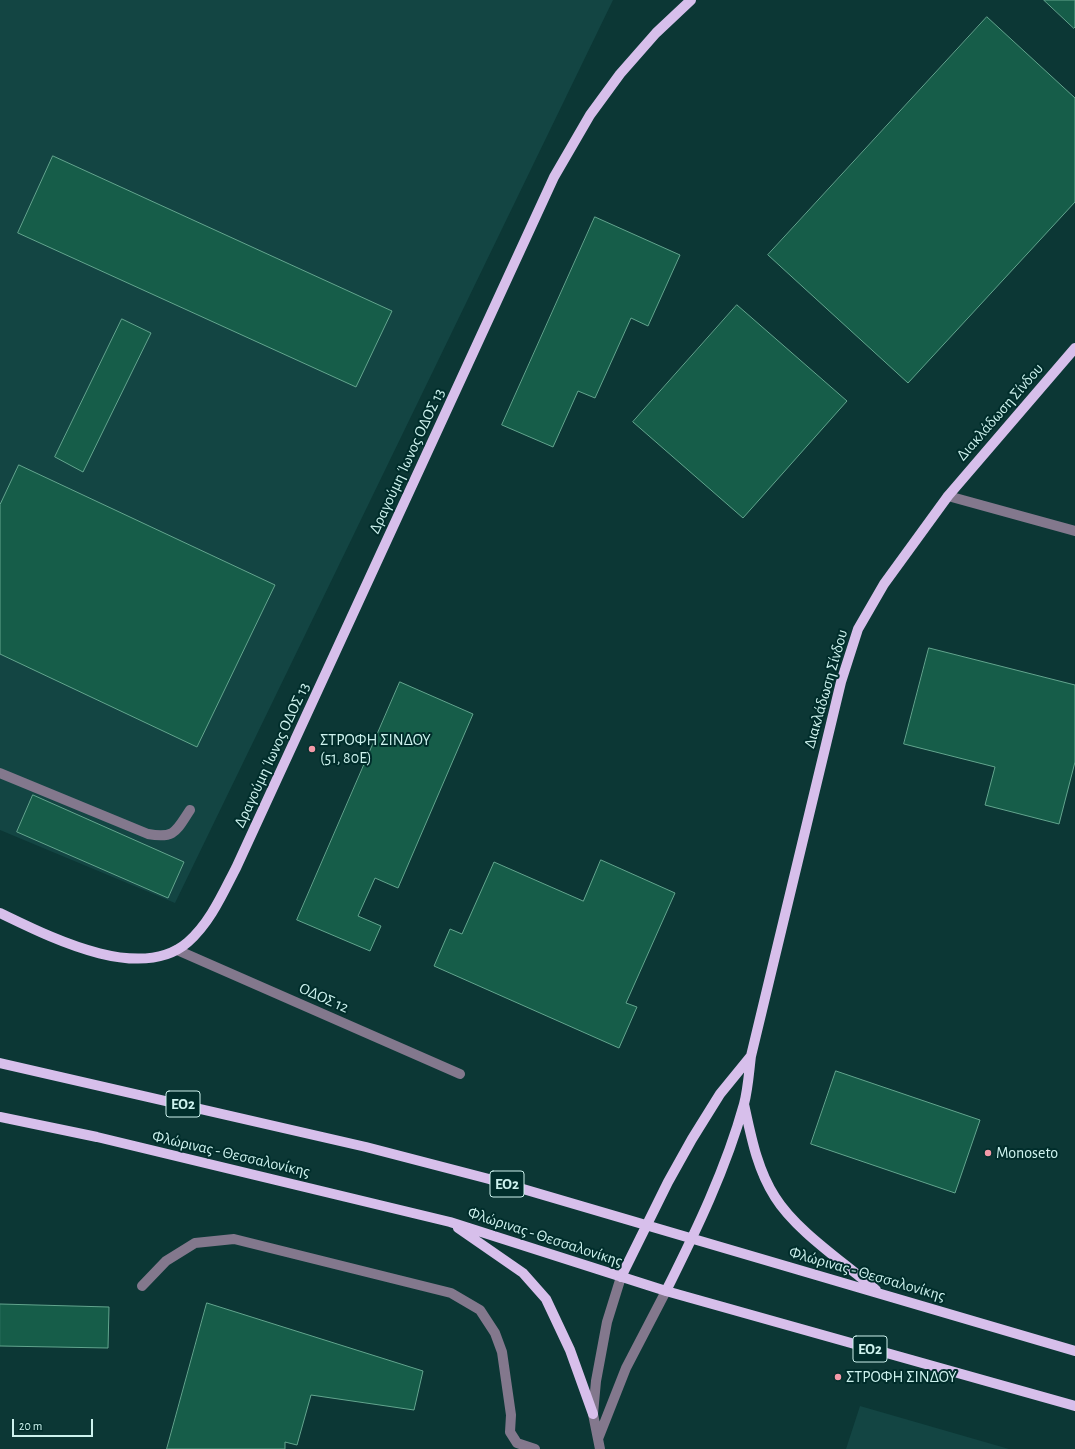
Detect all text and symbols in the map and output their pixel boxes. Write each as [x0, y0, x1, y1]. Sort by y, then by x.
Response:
street label: Διακλάδωση Σίνδου [952, 359, 1048, 465]
street label: Δραγούμη Ίωνος ΟΔΟΣ 13 [365, 385, 449, 537]
street label: Διακλάδωση Σίνδου [800, 627, 852, 751]
street label: Δραγούμη Ίωνος ΟΔΟΣ 13 [230, 679, 314, 831]
place label: ΣΤΡΟΦΗ ΣΙΝΔΟΥ (51, 80Ε) [320, 730, 431, 768]
marker: ΣΤΡΟΦΗ ΣΙΝΔΟΥ (51, 80Ε) [307, 744, 317, 754]
street label: ΟΔΟΣ 12 [296, 979, 352, 1017]
road number: ΕΟ2 [166, 1091, 200, 1117]
street label: Φλώρινας - Θεσσαλονίκης [150, 1126, 312, 1182]
place label: Monoseto [996, 1143, 1058, 1163]
marker: Monoseto [983, 1148, 993, 1158]
road number: ΕΟ2 [490, 1171, 524, 1197]
street label: Φλώρινας - Θεσσαλονίκης [465, 1203, 625, 1271]
street label: Φλώρινας - Θεσσαλονίκης [787, 1242, 947, 1306]
road number: ΕΟ2 [853, 1336, 887, 1362]
place label: ΣΤΡΟΦΗ ΣΙΝΔΟΥ [846, 1367, 957, 1387]
marker: ΣΤΡΟΦΗ ΣΙΝΔΟΥ [833, 1372, 843, 1382]
scale bar [14, 1411, 95, 1437]
text: 20 m [19, 1420, 42, 1432]

